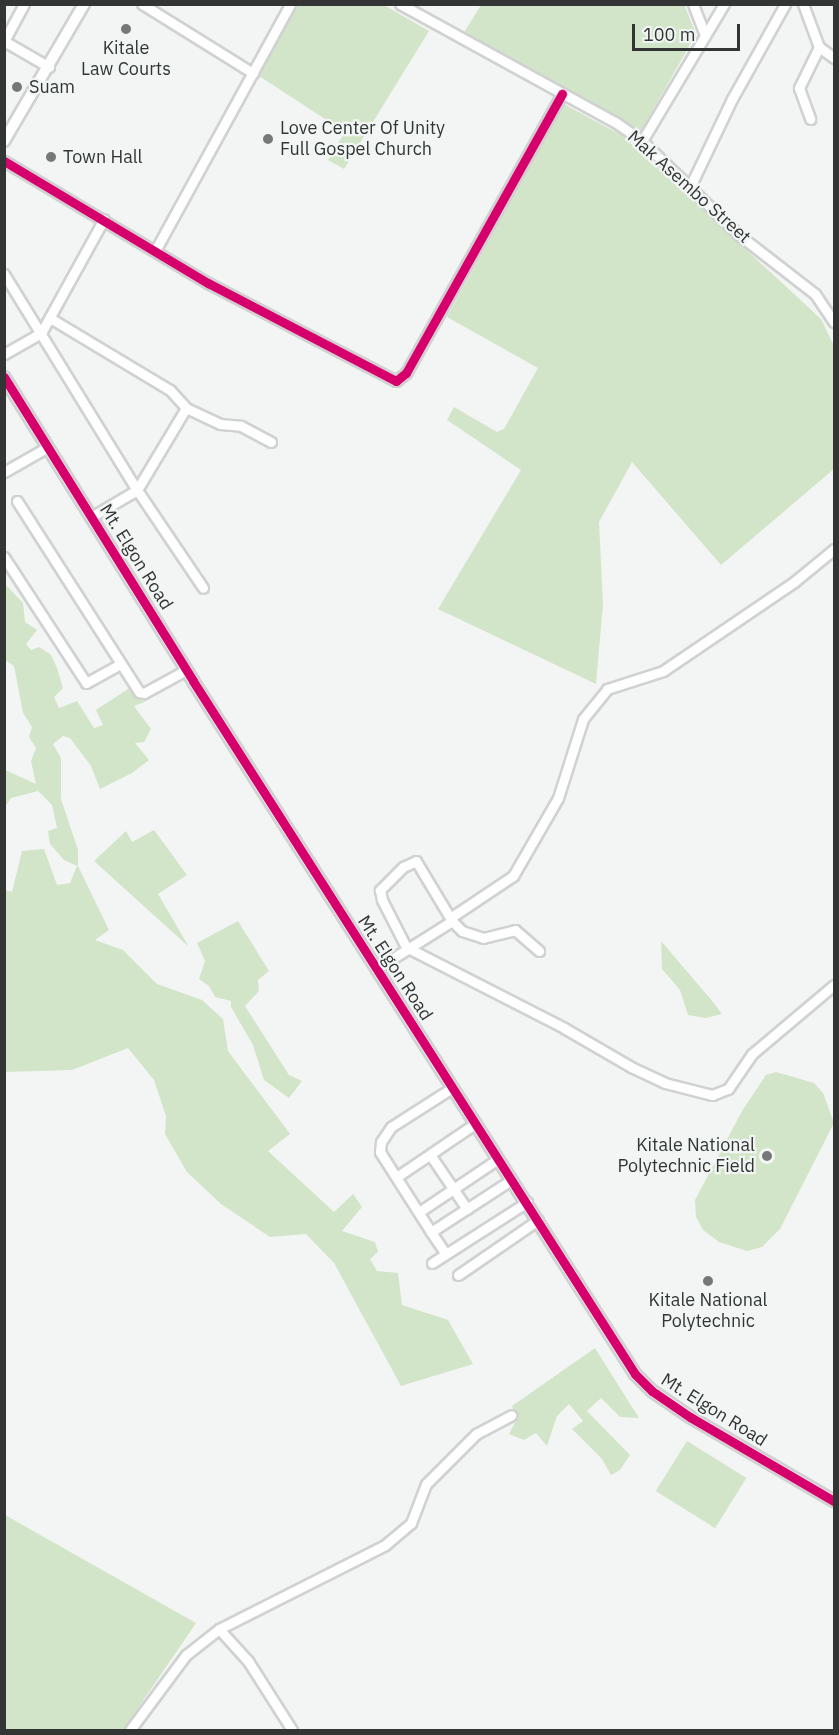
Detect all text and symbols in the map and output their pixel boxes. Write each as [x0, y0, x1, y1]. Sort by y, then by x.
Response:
scale bar [635, 12, 743, 50]
marker: Kitale Law Courts [119, 22, 133, 36]
text: 100 m [643, 23, 695, 46]
place label: Kitale Law Courts [81, 38, 171, 80]
place label: Suam [29, 76, 75, 98]
marker: Suam [10, 80, 24, 94]
place label: Love Center Of Unity Full Gospel Church [280, 118, 445, 160]
street label: Mak Asembo Street [623, 126, 755, 248]
marker: Love Center Of Unity Full Gospel Church [261, 132, 275, 146]
place label: Town Hall [63, 146, 142, 168]
marker: Town Hall [44, 150, 58, 164]
street label: Mt. Elgon Road [95, 500, 177, 614]
street label: Mt. Elgon Road [353, 911, 437, 1025]
place label: Kitale National Polytechnic Field [617, 1135, 755, 1178]
marker: Kitale National Polytechnic Field [760, 1149, 774, 1163]
marker: Kitale National Polytechnic [701, 1274, 715, 1288]
place label: Kitale National Polytechnic [649, 1290, 767, 1332]
street label: Mt. Elgon Road [657, 1369, 771, 1451]

